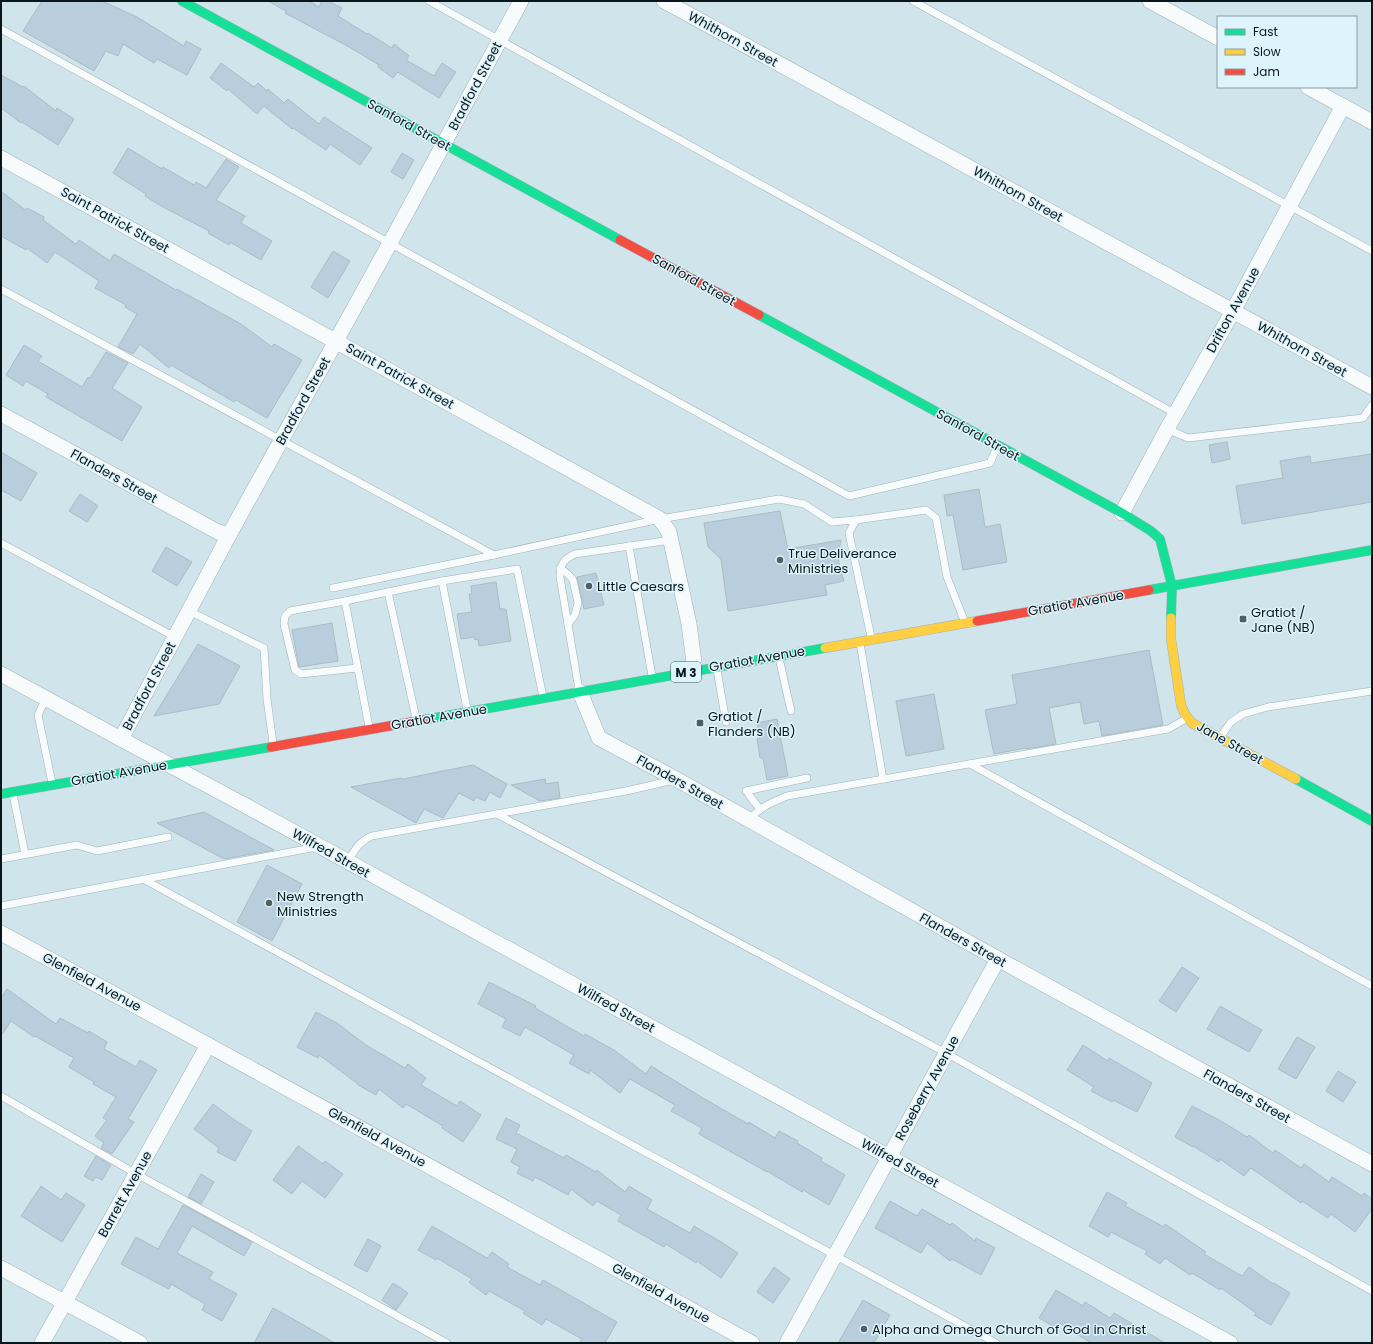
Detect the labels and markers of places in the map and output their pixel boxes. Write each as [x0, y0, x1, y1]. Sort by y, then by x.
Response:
place label: True Deliverance Ministries [788, 544, 897, 578]
marker: True Deliverance Ministries [775, 555, 785, 565]
place label: Little Caesars [597, 577, 684, 596]
marker: Little Caesars [584, 581, 594, 591]
place label: Gratiot / Jane (NB) [1251, 603, 1315, 637]
marker: Gratiot / Jane (NB) [1238, 614, 1248, 624]
place label: Gratiot / Flanders (NB) [708, 707, 796, 741]
marker: Gratiot / Flanders (NB) [695, 718, 705, 728]
place label: New Strength Ministries [277, 887, 364, 921]
marker: New Strength Ministries [264, 898, 274, 908]
place label: Alpha and Omega Church of God in Christ [872, 1320, 1147, 1339]
marker: Alpha and Omega Church of God in Christ [859, 1324, 869, 1334]

